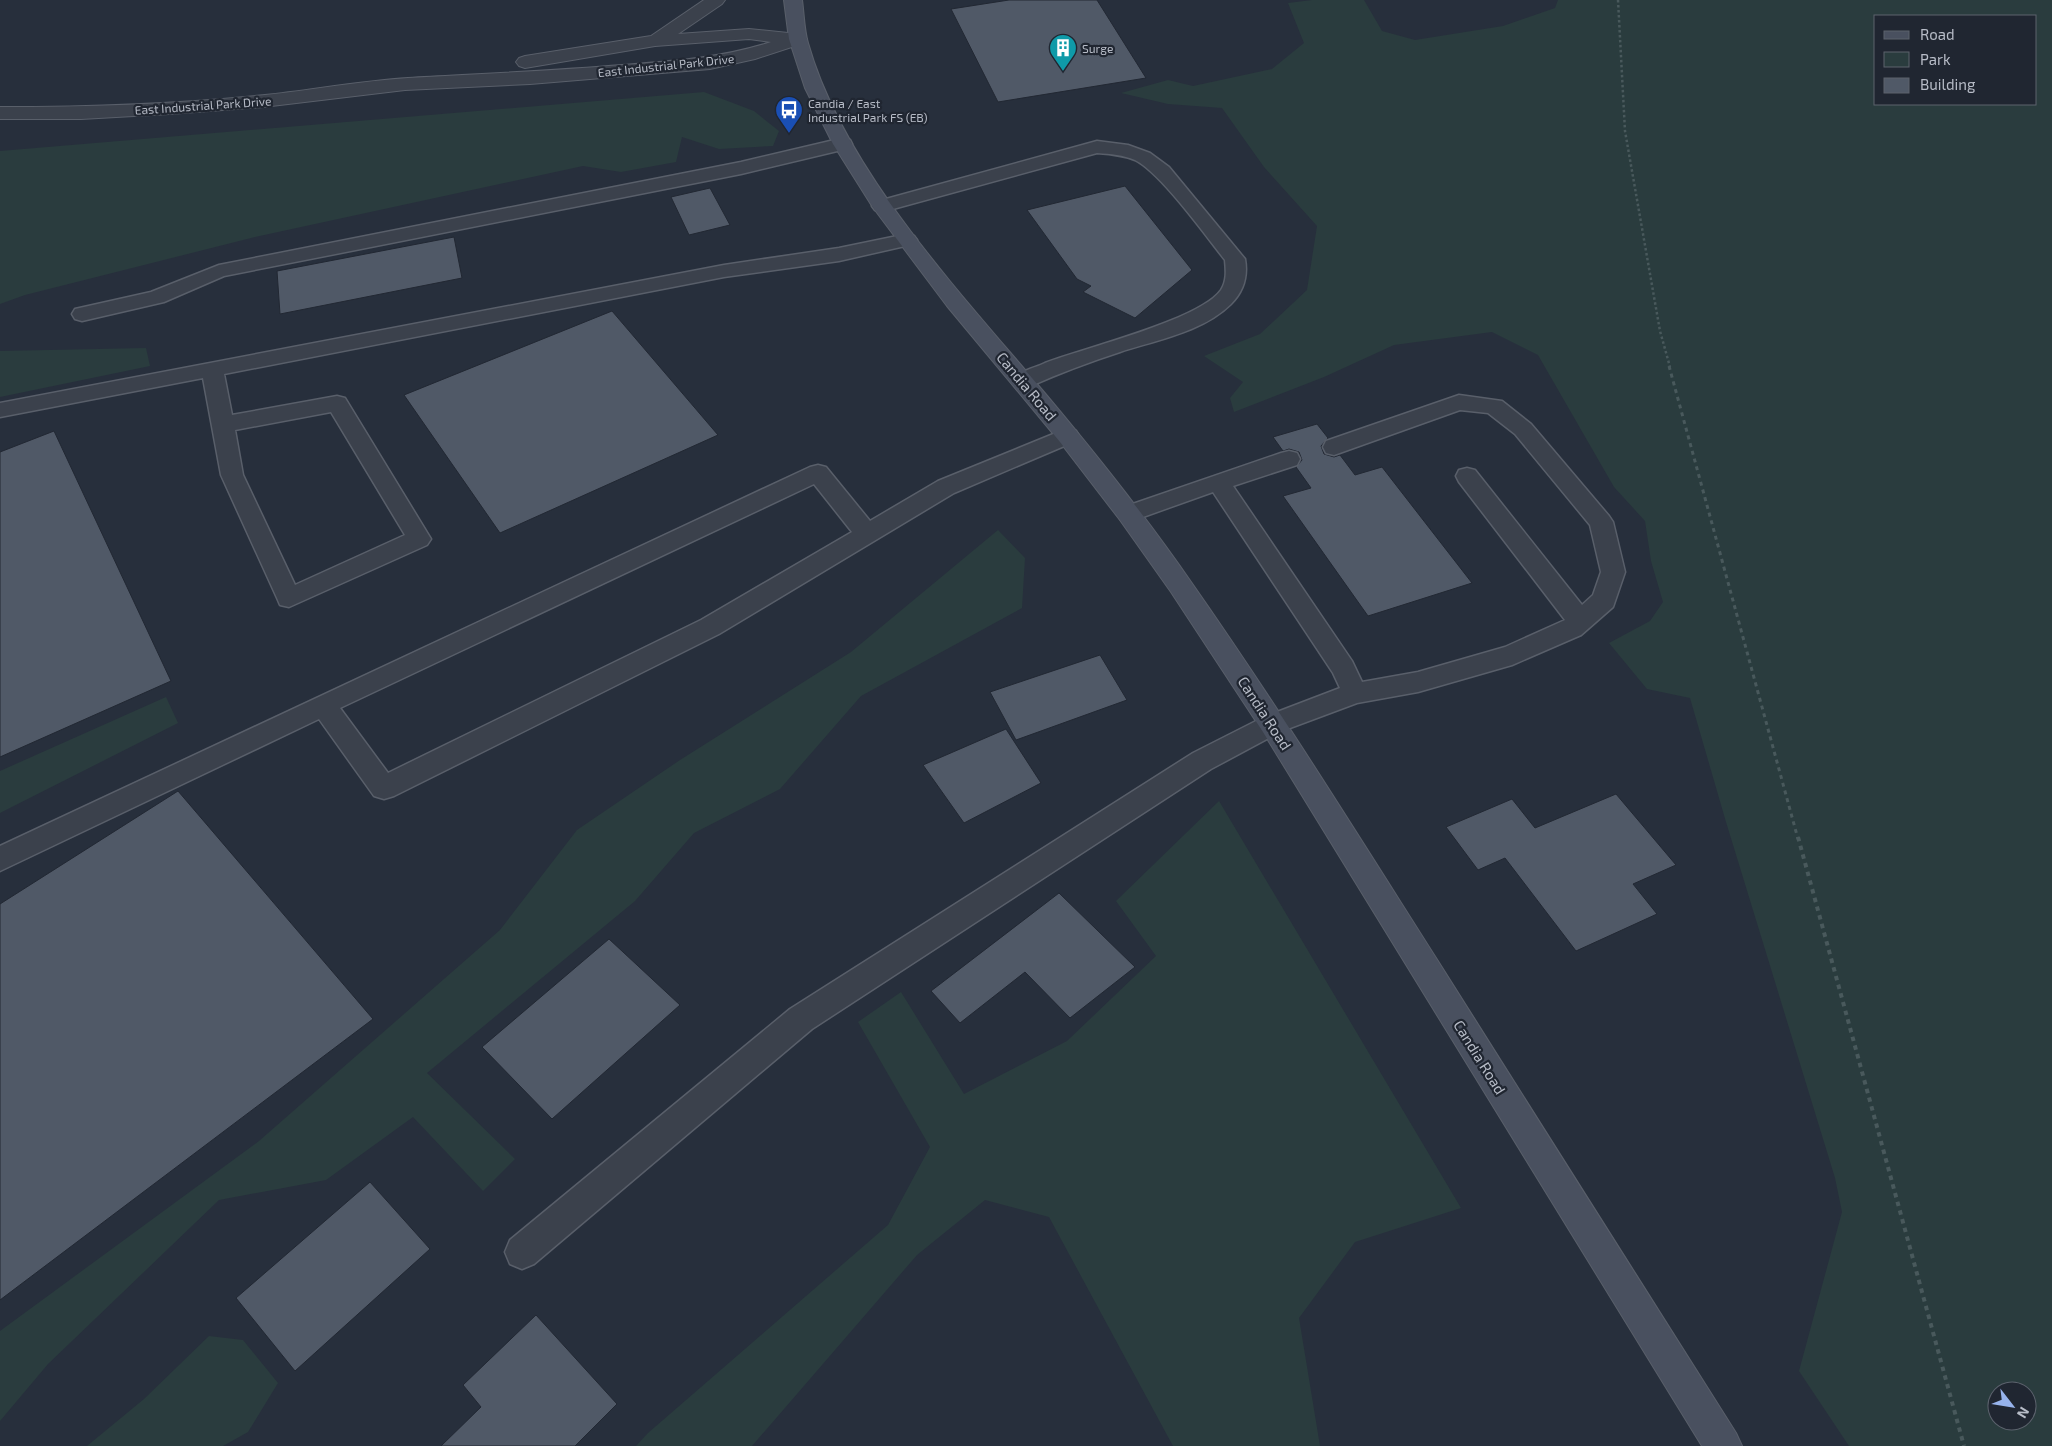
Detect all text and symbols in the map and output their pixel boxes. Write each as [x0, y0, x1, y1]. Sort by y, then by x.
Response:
legend [1874, 15, 2037, 105]
text: Road [1920, 25, 1955, 43]
building icon: Surge [1048, 33, 1078, 72]
place label: Surge [1082, 41, 1113, 55]
text: Park [1920, 50, 1951, 68]
street label: East Industrial Park Drive [597, 51, 735, 79]
text: Building [1920, 75, 1976, 93]
street label: East Industrial Park Drive [134, 93, 272, 117]
bus stop icon: Candia / East Industrial Park FS (EB) [774, 95, 804, 134]
place label: Candia / East Industrial Park FS (EB) [808, 96, 928, 124]
street label: Candia Road [993, 348, 1061, 424]
street label: Candia Road [1235, 673, 1295, 753]
street label: Candia Road [1450, 1017, 1510, 1097]
north arrow [1987, 1381, 2037, 1431]
text: N [2014, 1404, 2033, 1422]

